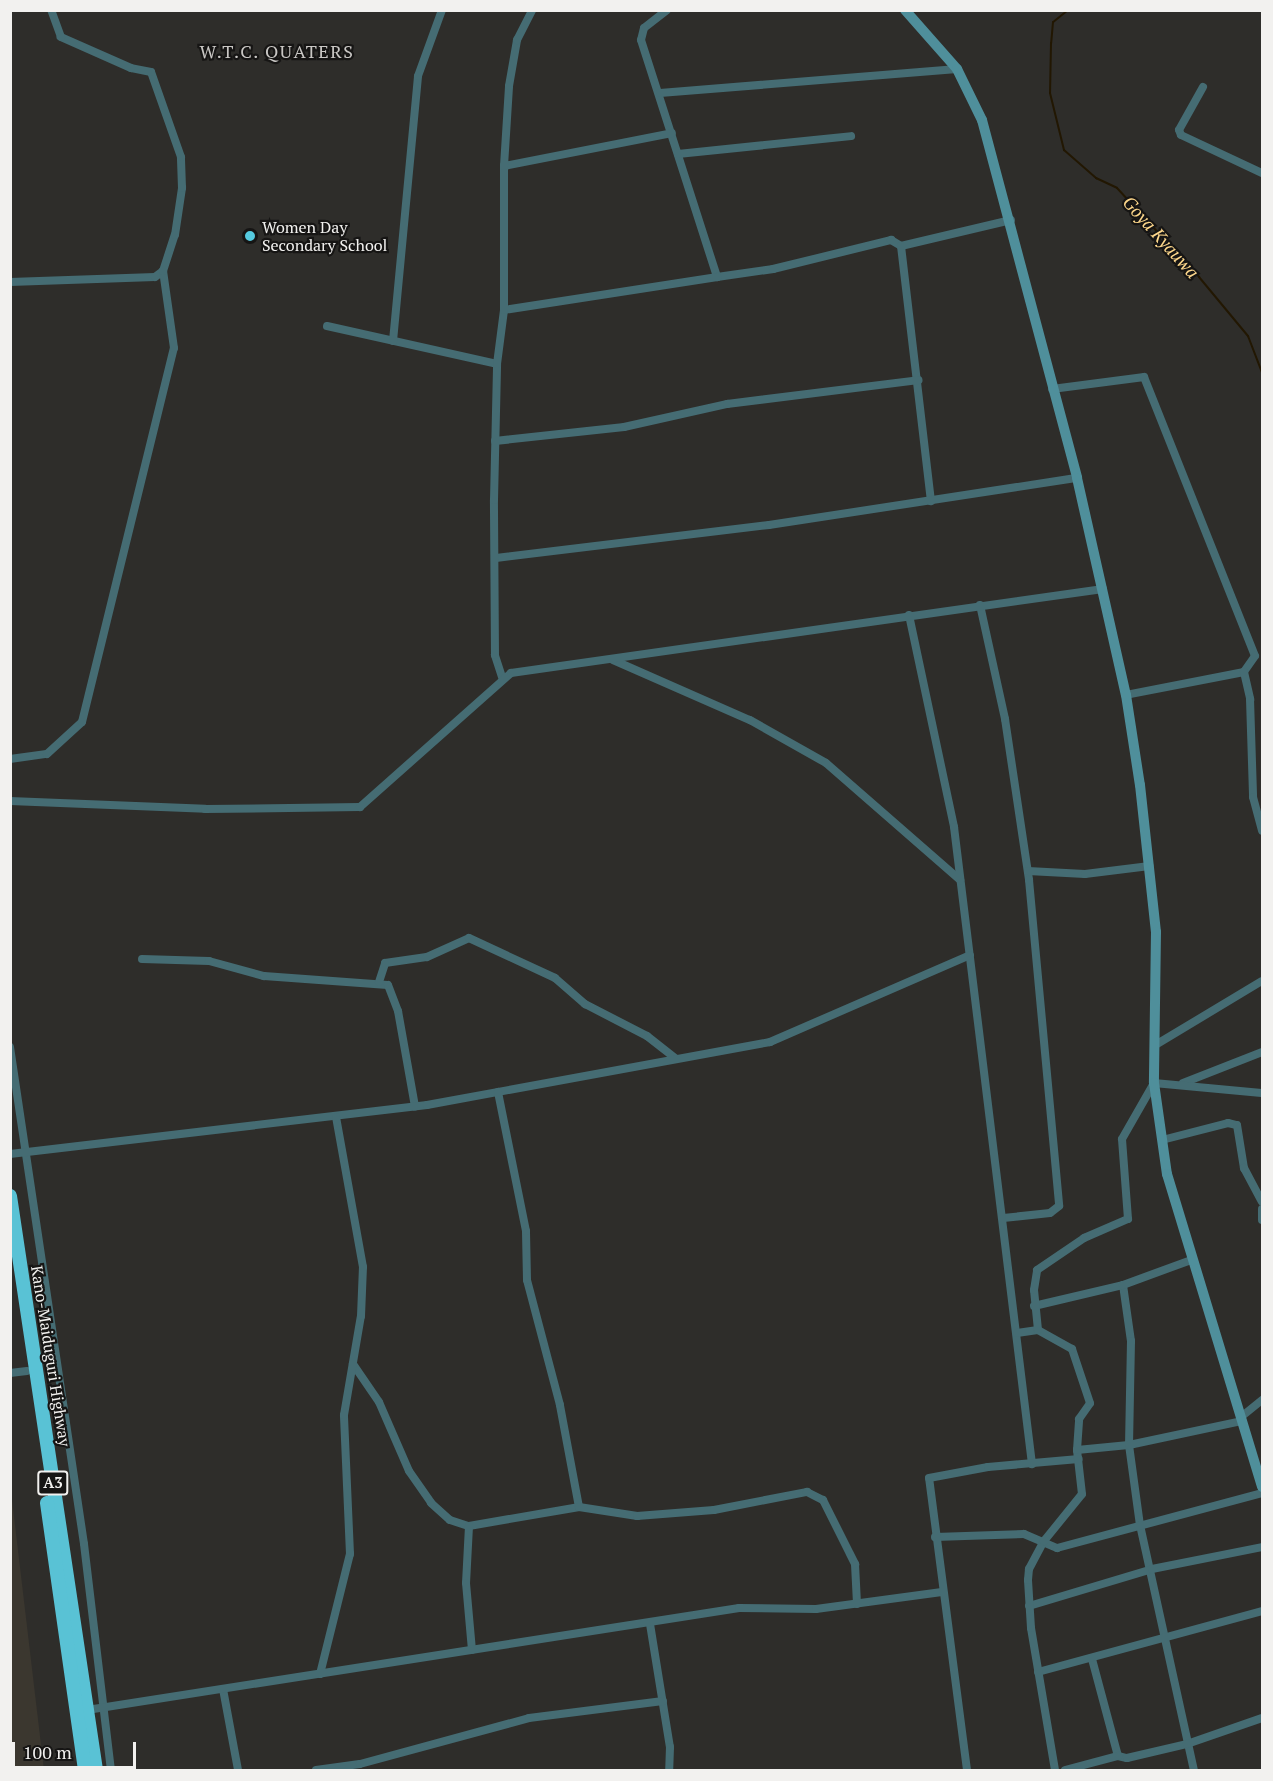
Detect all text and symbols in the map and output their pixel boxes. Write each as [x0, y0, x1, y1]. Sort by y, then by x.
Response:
district label: W.T.C. QUATERS [199, 40, 355, 62]
water label: Goya Kyauwa [1118, 191, 1204, 283]
place label: Women Day Secondary School [262, 217, 387, 255]
marker: Women Day Secondary School [243, 229, 257, 243]
street label: Kano-Maiduguri Highway [27, 1264, 75, 1448]
road number: A3 [36, 1471, 70, 1495]
scale bar [15, 1730, 140, 1768]
text: 100 m [23, 1740, 72, 1764]

